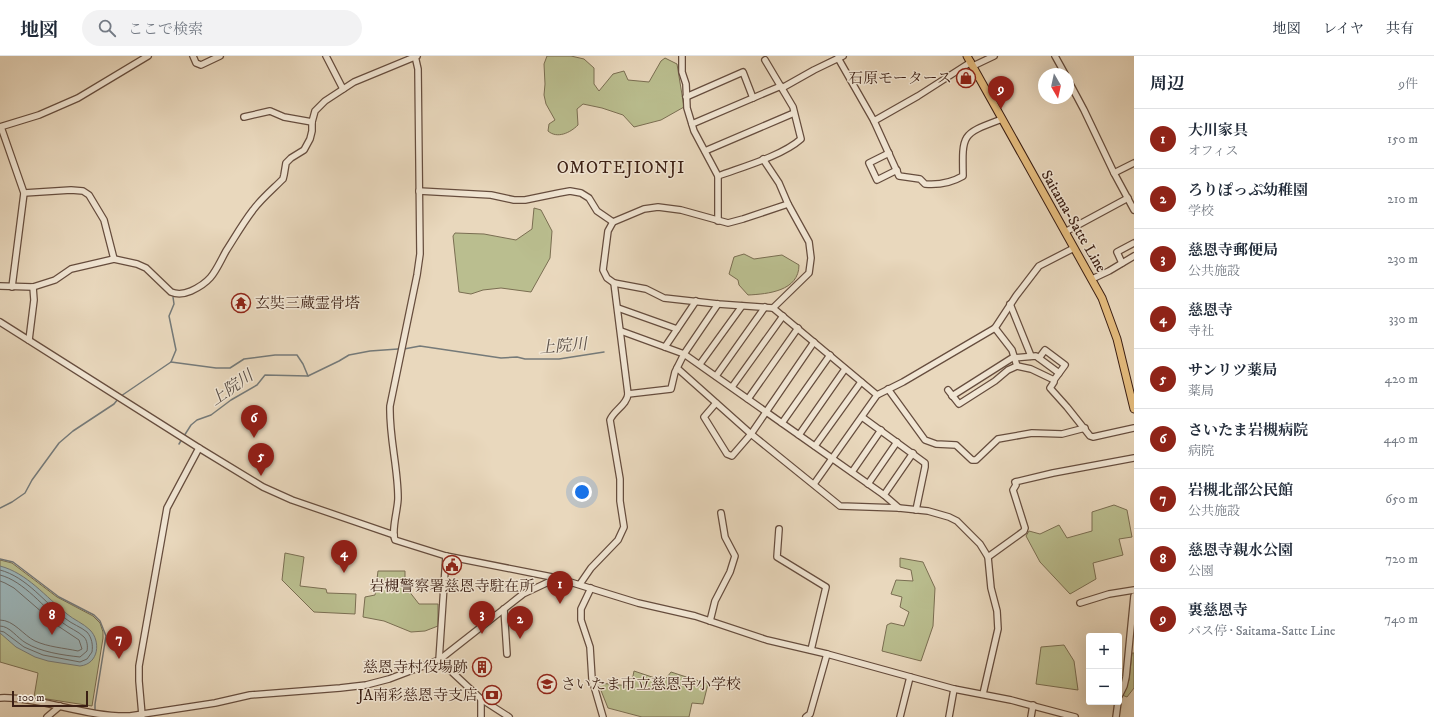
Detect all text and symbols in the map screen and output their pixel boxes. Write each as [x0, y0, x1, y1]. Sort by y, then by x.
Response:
search box [82, 10, 362, 46]
icon: search [96, 17, 118, 39]
text: 地図 [20, 19, 58, 42]
text: ここで検索 [128, 20, 203, 39]
text: 地図 [1273, 20, 1301, 38]
text: レイヤ [1323, 20, 1364, 38]
text: 共有 [1386, 20, 1414, 38]
shop icon: 石原モータース [955, 67, 977, 89]
north arrow [1038, 68, 1074, 104]
place label: 石原モータース [848, 69, 952, 88]
text: 周辺 [1150, 73, 1184, 95]
pin: 9 [988, 76, 1014, 109]
text: 9件 [1399, 76, 1418, 92]
text: 大川家具 [1188, 121, 1248, 140]
text: 1 [1161, 131, 1165, 147]
text: 150 m [1387, 131, 1418, 147]
text: オフィス [1188, 143, 1239, 159]
district label: OMOTEJIONJI [557, 157, 685, 179]
street label: Saitama-Satte Line [1037, 167, 1111, 276]
text: ろりぽっぷ幼稚園 [1188, 181, 1308, 200]
text: 2 [1160, 191, 1166, 207]
text: 210 m [1387, 191, 1418, 207]
text: 学校 [1188, 203, 1214, 219]
text: 慈恩寺郵便局 [1188, 241, 1278, 260]
text: 3 [1161, 251, 1165, 267]
text: 230 m [1387, 251, 1418, 267]
text: 公共施設 [1188, 263, 1240, 279]
temple icon: 玄奘三蔵霊骨塔 [230, 292, 252, 314]
place label: 玄奘三蔵霊骨塔 [255, 294, 360, 313]
text: 慈恩寺 [1188, 301, 1233, 320]
text: 4 [1159, 311, 1167, 327]
text: 330 m [1389, 311, 1418, 327]
text: 寺社 [1188, 323, 1214, 339]
water label: 上院川 [538, 334, 590, 358]
text: サンリツ薬局 [1188, 361, 1277, 380]
water label: 上院川 [206, 365, 259, 410]
text: 5 [1160, 371, 1166, 387]
text: 420 m [1385, 371, 1418, 387]
text: 薬局 [1188, 383, 1214, 399]
pin: 6 [241, 405, 267, 438]
text: さいたま岩槻病院 [1188, 421, 1308, 440]
text: 6 [1160, 431, 1166, 447]
text: 440 m [1383, 431, 1418, 447]
pin: 5 [248, 443, 274, 476]
text: 病院 [1188, 443, 1214, 459]
text: 岩槻北部公民館 [1188, 481, 1293, 500]
your location [572, 482, 592, 502]
text: 7 [1160, 491, 1166, 507]
text: 650 m [1385, 491, 1418, 507]
text: 公共施設 [1188, 503, 1240, 519]
pin: 4 [331, 540, 357, 573]
text: 慈恩寺親水公園 [1188, 541, 1293, 560]
text: 8 [1160, 551, 1166, 567]
text: 720 m [1385, 551, 1418, 567]
public building icon: 岩槻警察署慈恩寺駐在所 [441, 554, 463, 576]
text: 公園 [1188, 563, 1214, 579]
pin: 1 [547, 571, 573, 604]
place label: 岩槻警察署慈恩寺駐在所 [369, 577, 535, 596]
pin: 3 [469, 601, 495, 634]
text: 裏慈恩寺 [1188, 601, 1248, 620]
pin: 8 [39, 602, 65, 635]
pin: 2 [507, 606, 533, 639]
text: 9 [1160, 611, 1166, 627]
text: 740 m [1384, 611, 1418, 627]
text: バス停 · Saitama-Satte Line [1188, 623, 1335, 639]
pin: 7 [106, 626, 132, 659]
map controls [1086, 633, 1122, 705]
button: + [1086, 633, 1122, 669]
building icon: 慈恩寺村役場跡 [471, 656, 493, 678]
place label: 慈恩寺村役場跡 [363, 658, 468, 677]
button: − [1086, 669, 1122, 705]
school or university icon: さいたま市立慈恩寺小学校 [536, 673, 558, 695]
place label: さいたま市立慈恩寺小学校 [561, 675, 741, 694]
bank icon: JA南彩慈恩寺支店 [481, 684, 503, 706]
place label: JA南彩慈恩寺支店 [356, 686, 478, 705]
scale bar [12, 689, 88, 708]
text: 100 m [18, 691, 44, 705]

